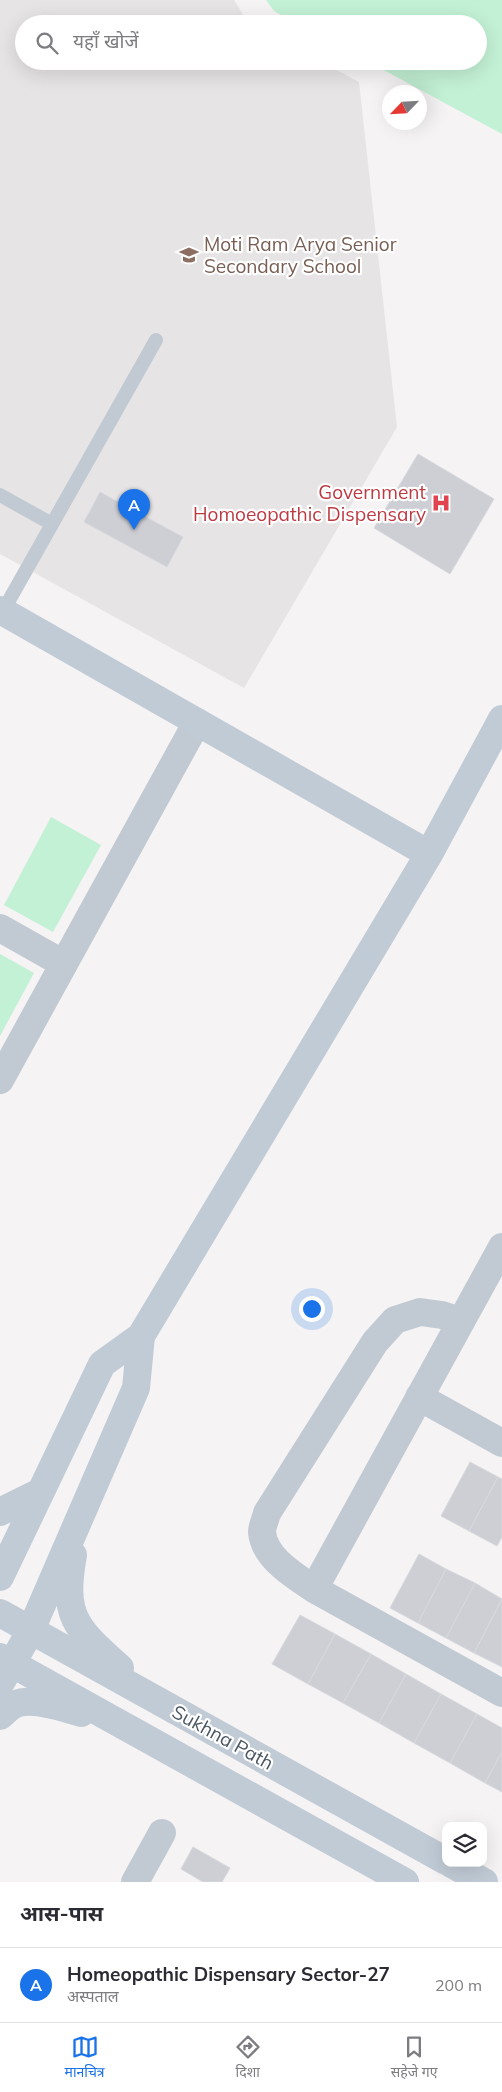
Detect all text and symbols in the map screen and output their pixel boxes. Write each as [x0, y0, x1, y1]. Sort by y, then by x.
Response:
search box [15, 15, 487, 70]
icon: search [33, 29, 61, 57]
text: यहाँ खोजें [73, 29, 139, 53]
north arrow [382, 85, 427, 130]
place label: Moti Ram Arya Senior Secondary School [204, 232, 397, 278]
school or university icon: Moti Ram Arya Senior Secondary School [178, 244, 200, 266]
place label: Government Homoeopathic Dispensary [193, 480, 426, 526]
pin: A [118, 489, 150, 530]
hospital icon: Government Homoeopathic Dispensary [430, 492, 452, 514]
your location [299, 1296, 325, 1322]
street label: Sukhna Path [168, 1699, 278, 1775]
map controls [442, 1822, 487, 1867]
button: layers [442, 1822, 487, 1867]
text: आस-पास [20, 1900, 103, 1926]
text: Homeopathic Dispensary Sector-27 [67, 1962, 390, 1986]
text: A [30, 1975, 42, 1995]
text: 200 m [435, 1975, 482, 1995]
text: अस्पताल [67, 1986, 119, 2006]
tab: मानचित्र [65, 2033, 105, 2083]
tab: दिशा [234, 2033, 262, 2083]
tab: सहेजे गए [391, 2033, 437, 2083]

